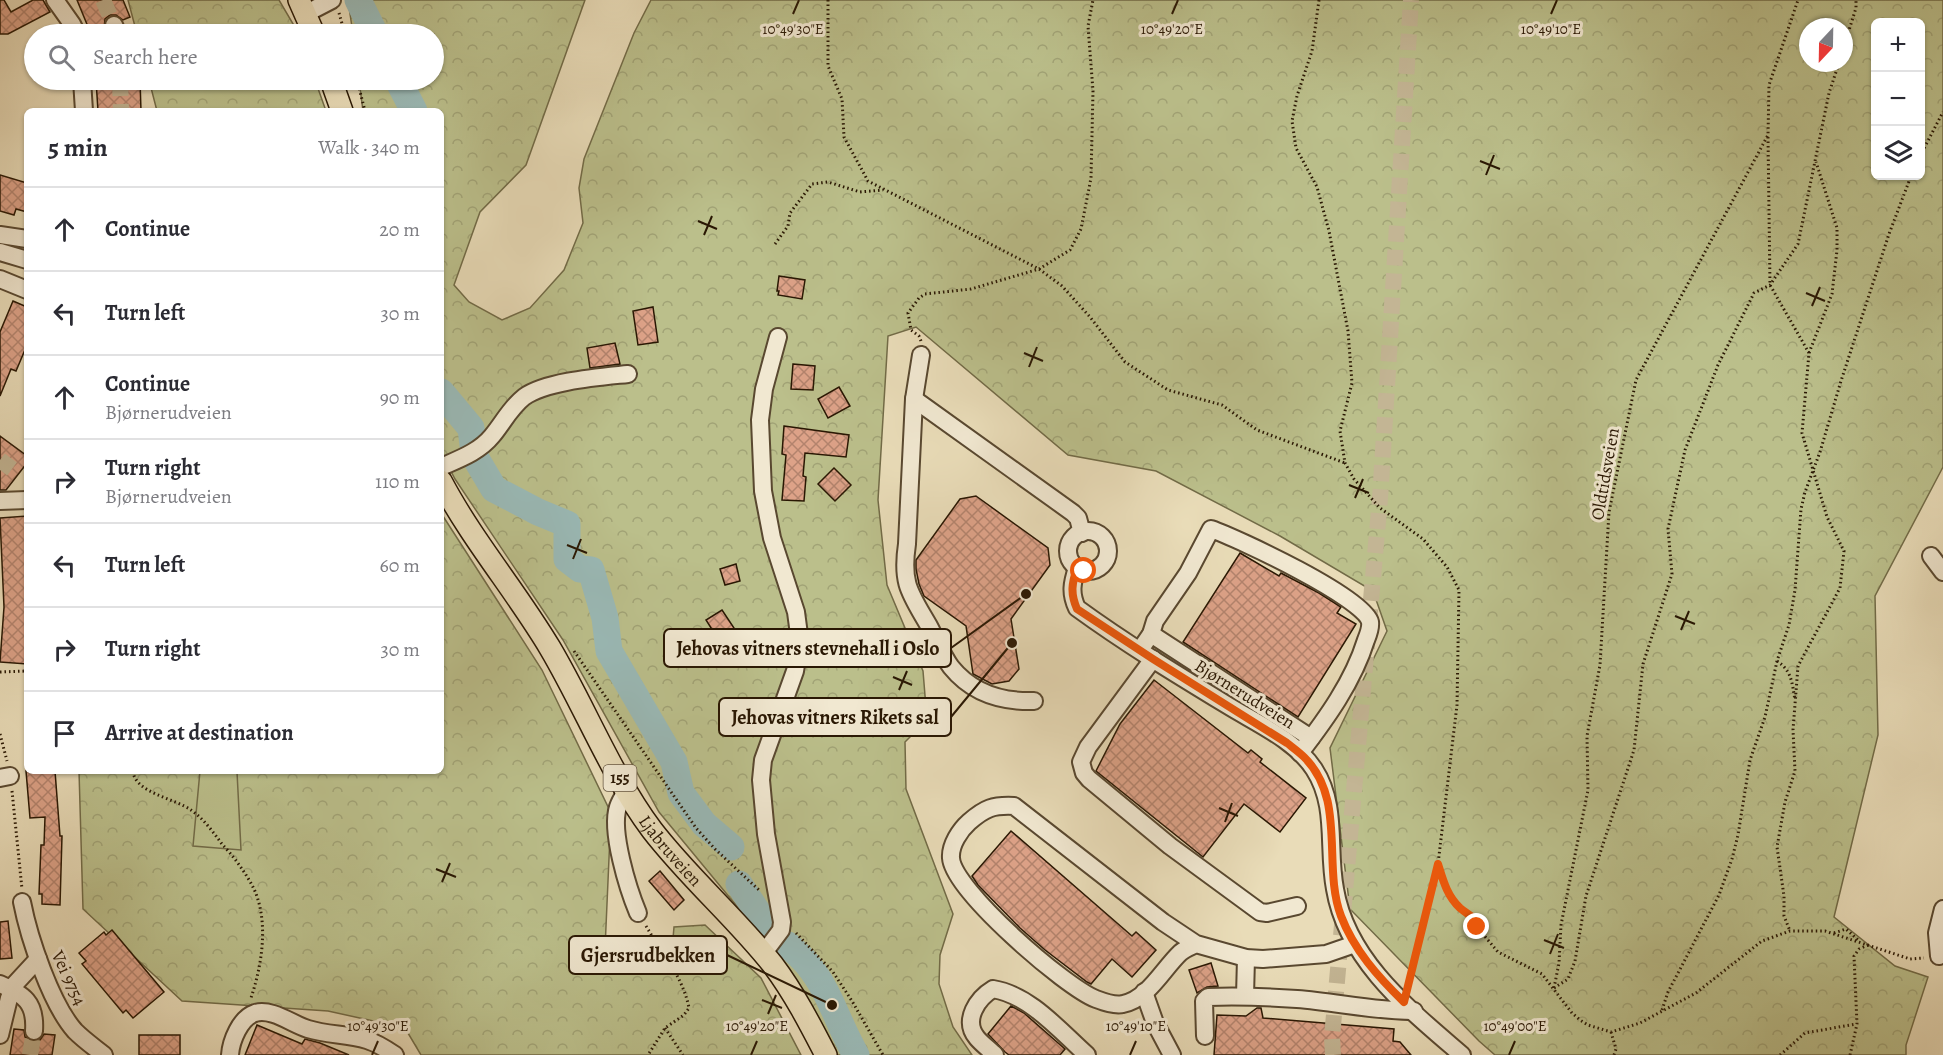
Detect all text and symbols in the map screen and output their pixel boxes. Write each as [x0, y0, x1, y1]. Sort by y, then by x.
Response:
north arrow [1799, 18, 1853, 72]
map controls [1871, 18, 1925, 180]
button: + [1871, 18, 1925, 72]
text: 10°49'30"E [762, 19, 824, 39]
text: 10°49'20"E [1141, 19, 1203, 39]
text: 10°49'10"E [1521, 19, 1581, 39]
search box [24, 24, 444, 90]
icon: search [45, 41, 78, 74]
text: Search here [93, 42, 198, 72]
button: − [1871, 72, 1925, 126]
button: layers [1871, 126, 1925, 180]
text: 5 min [48, 130, 108, 165]
text: Walk · 340 m [318, 134, 420, 161]
icon: ahead [48, 213, 81, 246]
text: Continue [105, 214, 190, 244]
text: 20 m [379, 216, 420, 243]
icon: left [48, 297, 81, 330]
text: Turn left [105, 298, 185, 328]
text: 30 m [380, 300, 420, 327]
text: Continue [105, 369, 190, 399]
icon: ahead [48, 381, 81, 414]
text: 90 m [380, 384, 420, 411]
text: Bjørnerudveien [105, 399, 232, 426]
street label: Oldtidsveien [1585, 426, 1625, 522]
text: Turn right [105, 453, 201, 483]
icon: right [48, 465, 81, 498]
text: 110 m [375, 468, 420, 495]
text: Bjørnerudveien [105, 483, 232, 510]
icon: left [48, 549, 81, 582]
text: Turn left [105, 550, 185, 580]
text: 60 m [380, 552, 420, 579]
route start [1070, 557, 1096, 583]
callout: Jehovas vitners stevnehall i Oslo [664, 629, 951, 667]
icon: right [48, 633, 81, 666]
text: Turn right [105, 634, 201, 664]
text: Jehovas vitners stevnehall i Oslo [676, 635, 940, 662]
text: 30 m [380, 636, 420, 663]
street label: Bjørnerudveien [1190, 654, 1300, 734]
callout: Jehovas vitners Rikets sal [719, 698, 951, 736]
text: Jehovas vitners Rikets sal [731, 704, 940, 731]
icon: arrive [48, 717, 81, 750]
text: Arrive at destination [105, 718, 294, 748]
road number: 155 [604, 765, 636, 791]
street label: Ljabruveien [633, 810, 708, 892]
route end [1463, 913, 1489, 939]
callout: Gjersrudbekken [569, 936, 727, 974]
text: Gjersrudbekken [581, 942, 715, 969]
street label: Vei 9754 [45, 946, 92, 1009]
text: 10°49'30"E [347, 1016, 409, 1036]
text: 10°49'20"E [726, 1016, 788, 1036]
text: 10°49'10"E [1106, 1016, 1166, 1036]
text: 10°49'00"E [1483, 1016, 1547, 1036]

